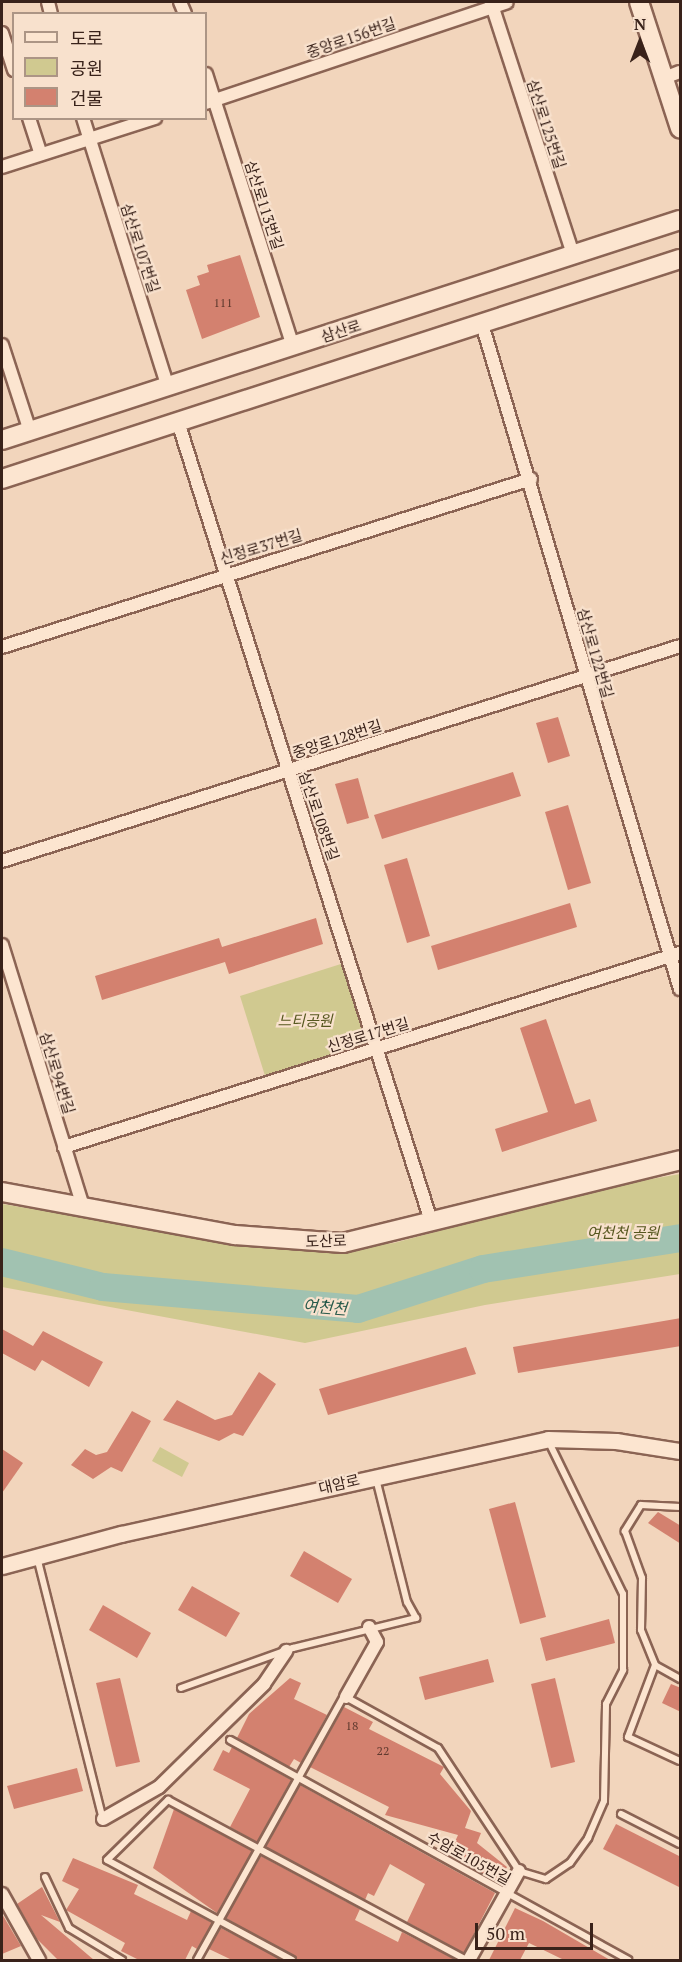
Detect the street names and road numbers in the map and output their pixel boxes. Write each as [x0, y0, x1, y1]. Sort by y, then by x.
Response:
street label: 중앙로156번길 [304, 14, 398, 62]
street label: 삼산로125번길 [523, 77, 569, 171]
street label: 삼산로113번길 [241, 158, 287, 252]
street label: 삼산로107번길 [117, 201, 163, 295]
street label: 삼산로 [319, 316, 363, 346]
street label: 신정로37번길 [218, 526, 304, 568]
street label: 삼산로122번길 [574, 606, 616, 700]
street label: 중앙로128번길 [290, 716, 384, 762]
street label: 삼산로108번길 [295, 769, 343, 863]
street label: 신정로17번길 [325, 1014, 411, 1056]
street label: 삼산로94번길 [36, 1030, 78, 1116]
street label: 도산로 [305, 1231, 347, 1251]
street label: 대암로 [317, 1471, 361, 1497]
street label: 수암로105번길 [424, 1828, 514, 1888]

